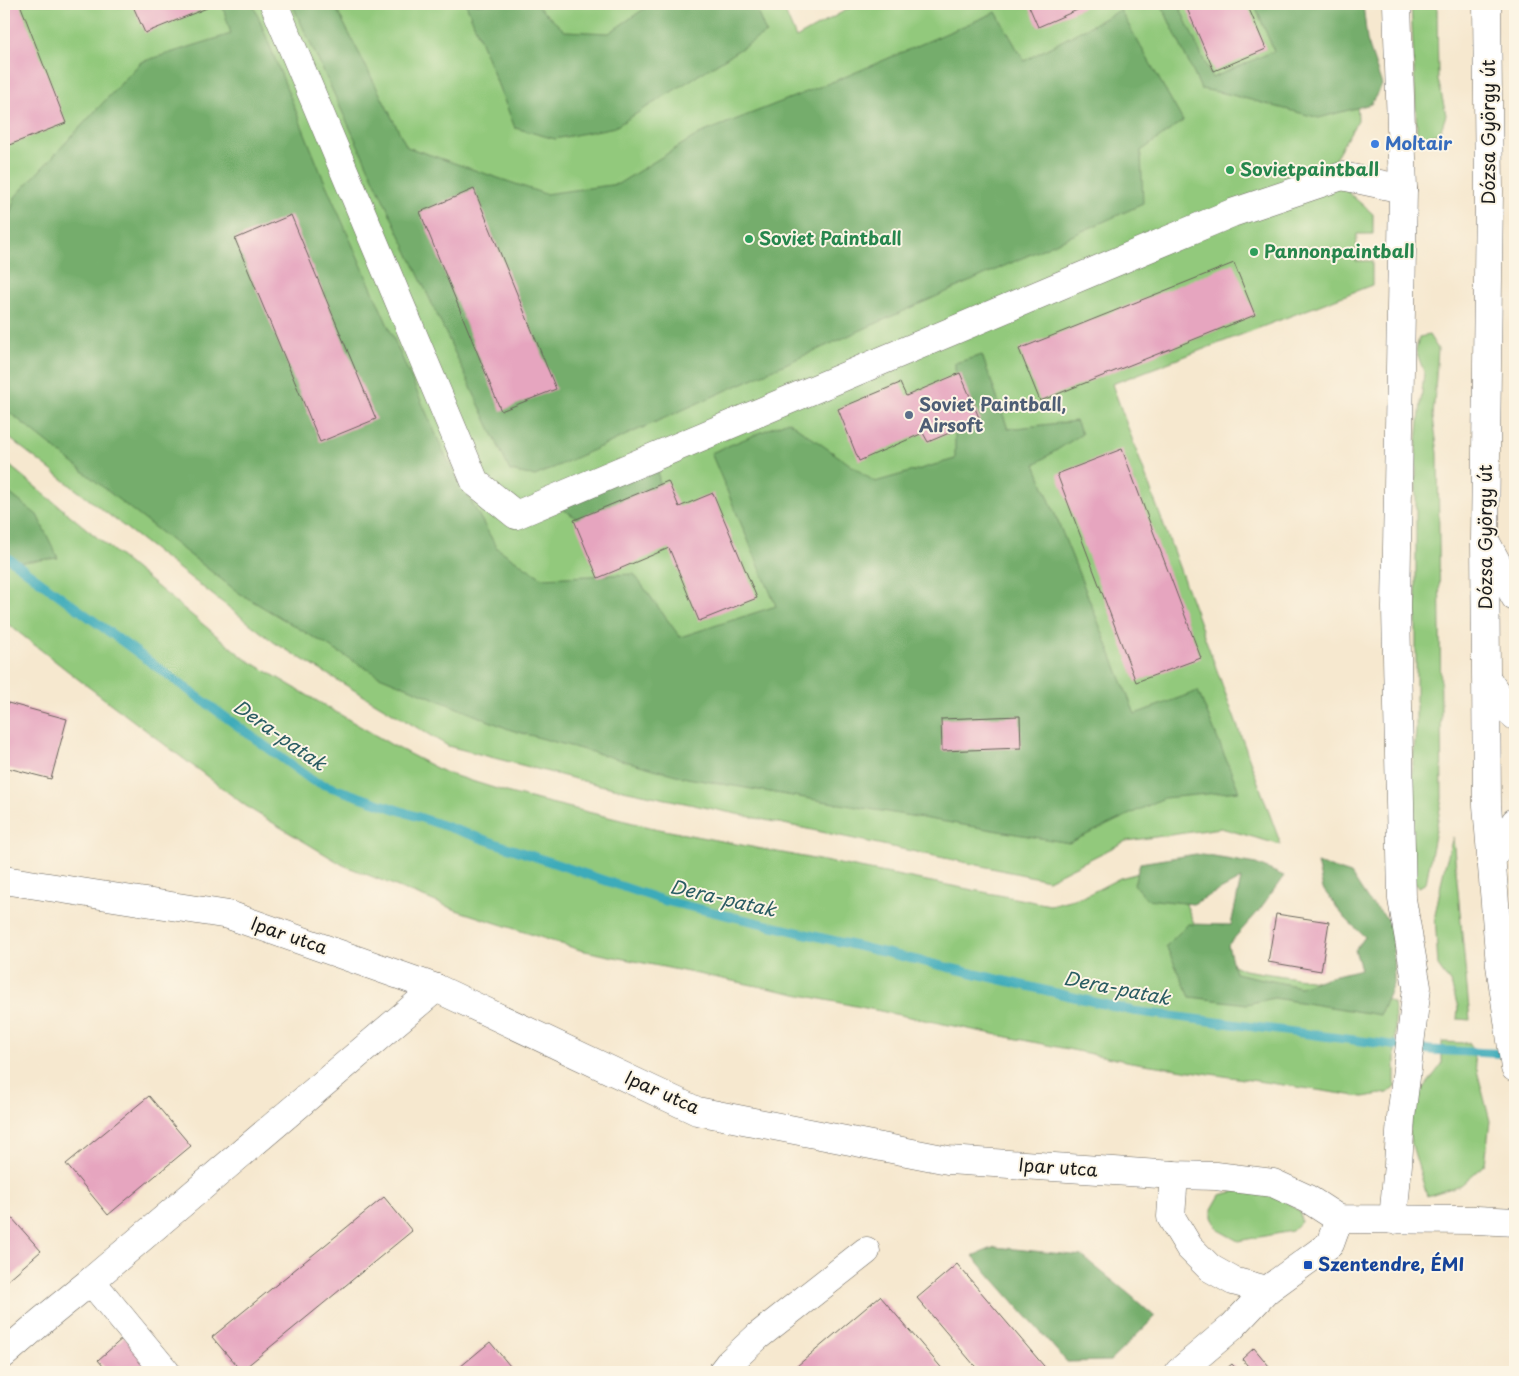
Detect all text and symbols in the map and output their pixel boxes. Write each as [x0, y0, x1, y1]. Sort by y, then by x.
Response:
street label: Dózsa György út [1474, 59, 1501, 205]
place label: Moltair [1385, 129, 1453, 156]
marker: Moltair [1369, 138, 1381, 150]
place label: Sovietpaintball [1240, 155, 1379, 182]
marker: Sovietpaintball [1224, 164, 1236, 176]
place label: Soviet Paintball [759, 224, 902, 251]
marker: Soviet Paintball [743, 233, 755, 245]
place label: Pannonpaintball [1264, 237, 1414, 264]
marker: Pannonpaintball [1248, 246, 1260, 258]
place label: Soviet Paintball, Airsoft [919, 390, 1066, 438]
marker: Soviet Paintball, Airsoft [903, 409, 915, 421]
street label: Dózsa György út [1471, 464, 1498, 610]
water label: Dera-patak [228, 692, 334, 777]
water label: Dera-patak [668, 871, 780, 923]
street label: Ipar utca [248, 909, 332, 961]
water label: Dera-patak [1062, 963, 1174, 1011]
street label: Ipar utca [621, 1063, 705, 1120]
street label: Ipar utca [1018, 1150, 1099, 1183]
place label: Szentendre, ÉMI [1318, 1250, 1464, 1277]
marker: Szentendre, ÉMI [1302, 1259, 1314, 1271]

